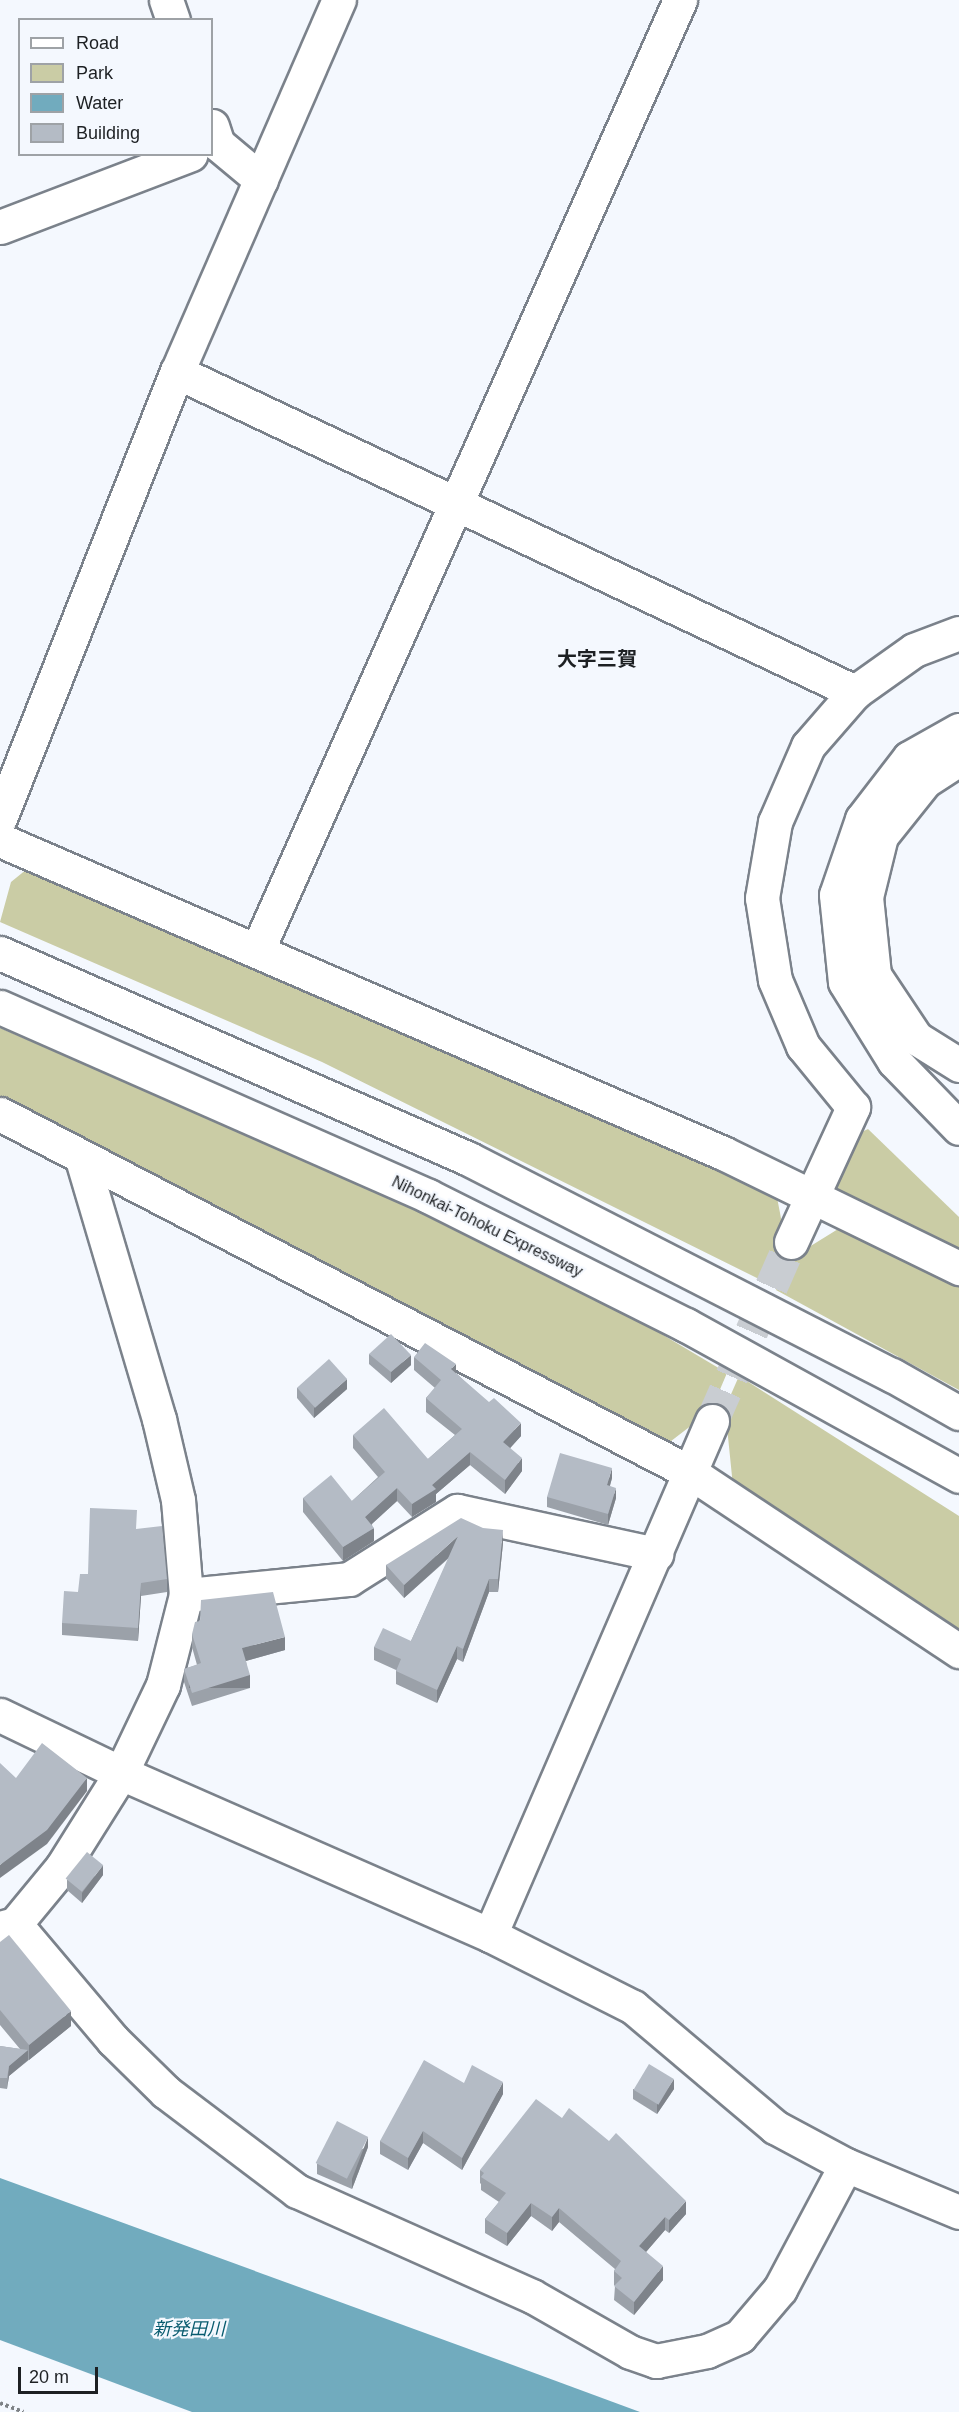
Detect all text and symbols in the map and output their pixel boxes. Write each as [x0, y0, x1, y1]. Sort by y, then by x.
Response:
legend [18, 18, 213, 156]
text: Road [76, 33, 119, 53]
text: Park [76, 63, 113, 83]
text: Water [76, 93, 123, 113]
text: Building [76, 123, 140, 143]
district label: 大字三賀 [557, 647, 637, 671]
street label: Nihonkai-Tohoku Expressway [388, 1172, 586, 1282]
water label: 新発田川 [153, 2318, 225, 2340]
scale bar [21, 2355, 100, 2393]
text: 20 m [29, 2367, 69, 2387]

